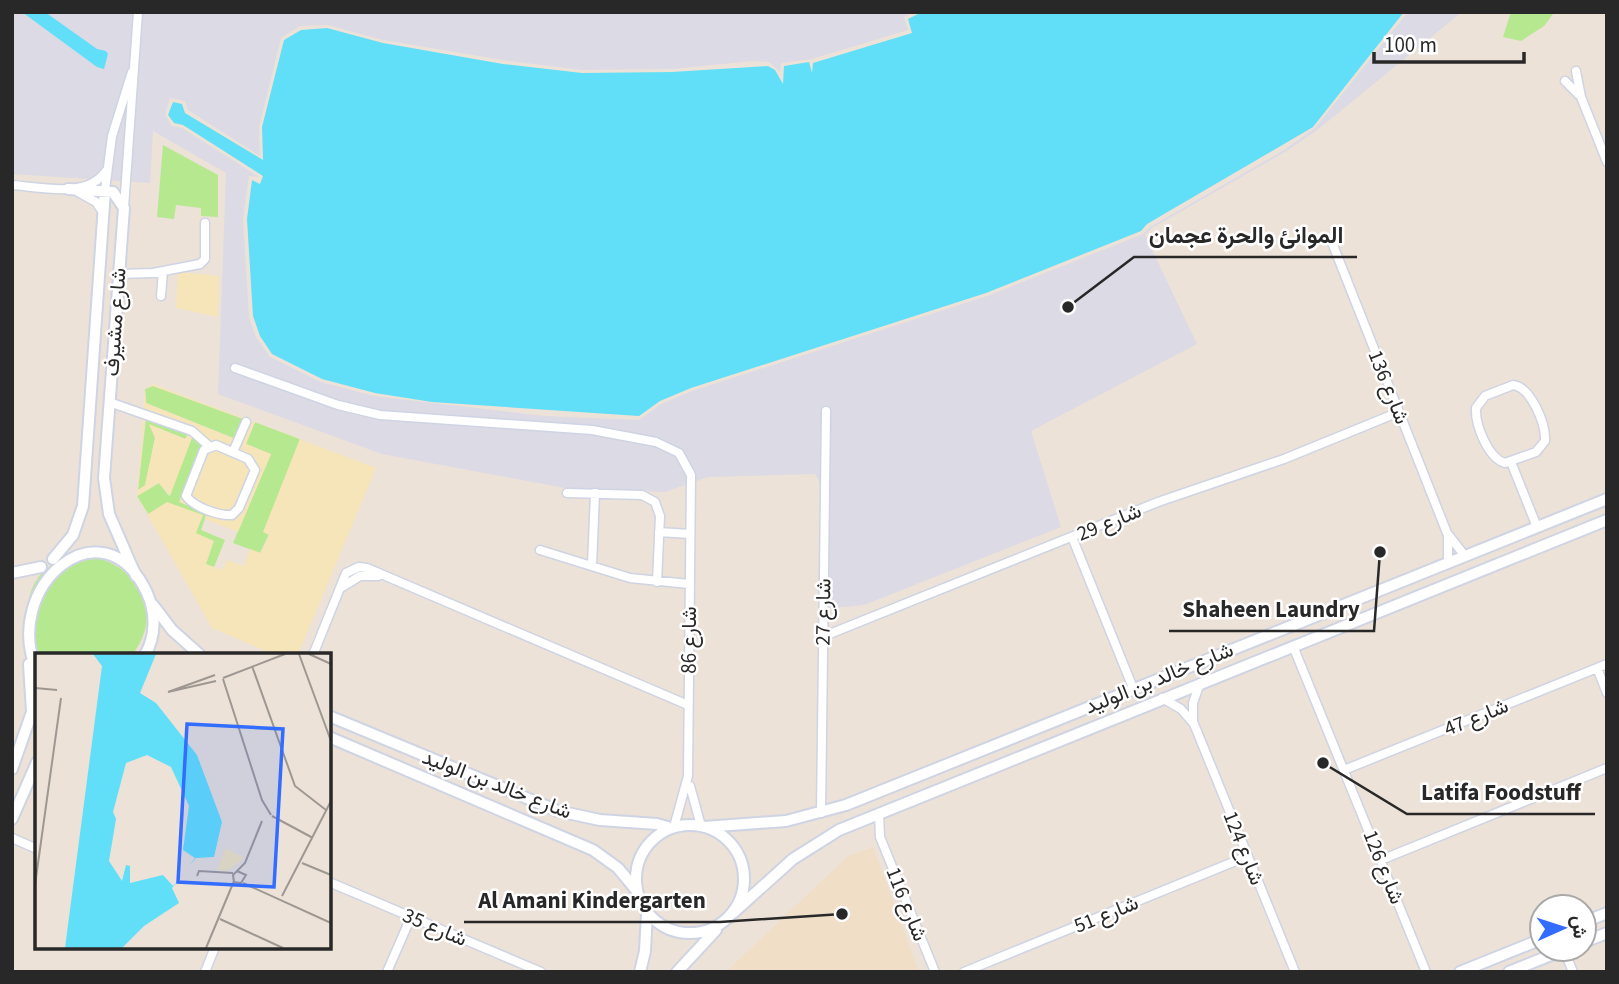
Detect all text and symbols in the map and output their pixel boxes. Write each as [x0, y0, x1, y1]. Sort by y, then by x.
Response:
scale bar [1374, 21, 1524, 65]
text: 100 m [1384, 30, 1437, 60]
callout: الموانئ والحرة عجمان [1134, 213, 1357, 257]
text: الموانئ والحرة عجمان [1149, 219, 1343, 252]
street label: شارع مشيرف [96, 267, 134, 377]
street label: شارع 136 [1361, 345, 1417, 429]
street label: شارع 29 [1072, 495, 1146, 549]
street label: شارع 27 [807, 578, 839, 646]
callout: Shaheen Laundry [1169, 587, 1374, 631]
text: Shaheen Laundry [1182, 593, 1360, 626]
street label: شارع 86 [674, 606, 704, 674]
street label: شارع خالد بن الوليد [1080, 634, 1238, 722]
inset map [35, 653, 331, 949]
street label: شارع 47 [1439, 690, 1513, 744]
street label: شارع خالد بن الوليد [418, 742, 576, 826]
callout: Latifa Foodstuff [1407, 770, 1595, 814]
text: Latifa Foodstuff [1421, 776, 1582, 809]
street label: شارع 124 [1216, 806, 1272, 890]
street label: شارع 126 [1356, 825, 1412, 909]
street label: شارع 116 [879, 862, 935, 946]
callout: Al Amani Kindergarten [464, 878, 720, 922]
text: Al Amani Kindergarten [477, 884, 706, 917]
street label: شارع 51 [1069, 887, 1143, 941]
north arrow [1528, 893, 1598, 963]
street label: شارع 35 [398, 900, 472, 954]
text: ش [1564, 915, 1593, 939]

